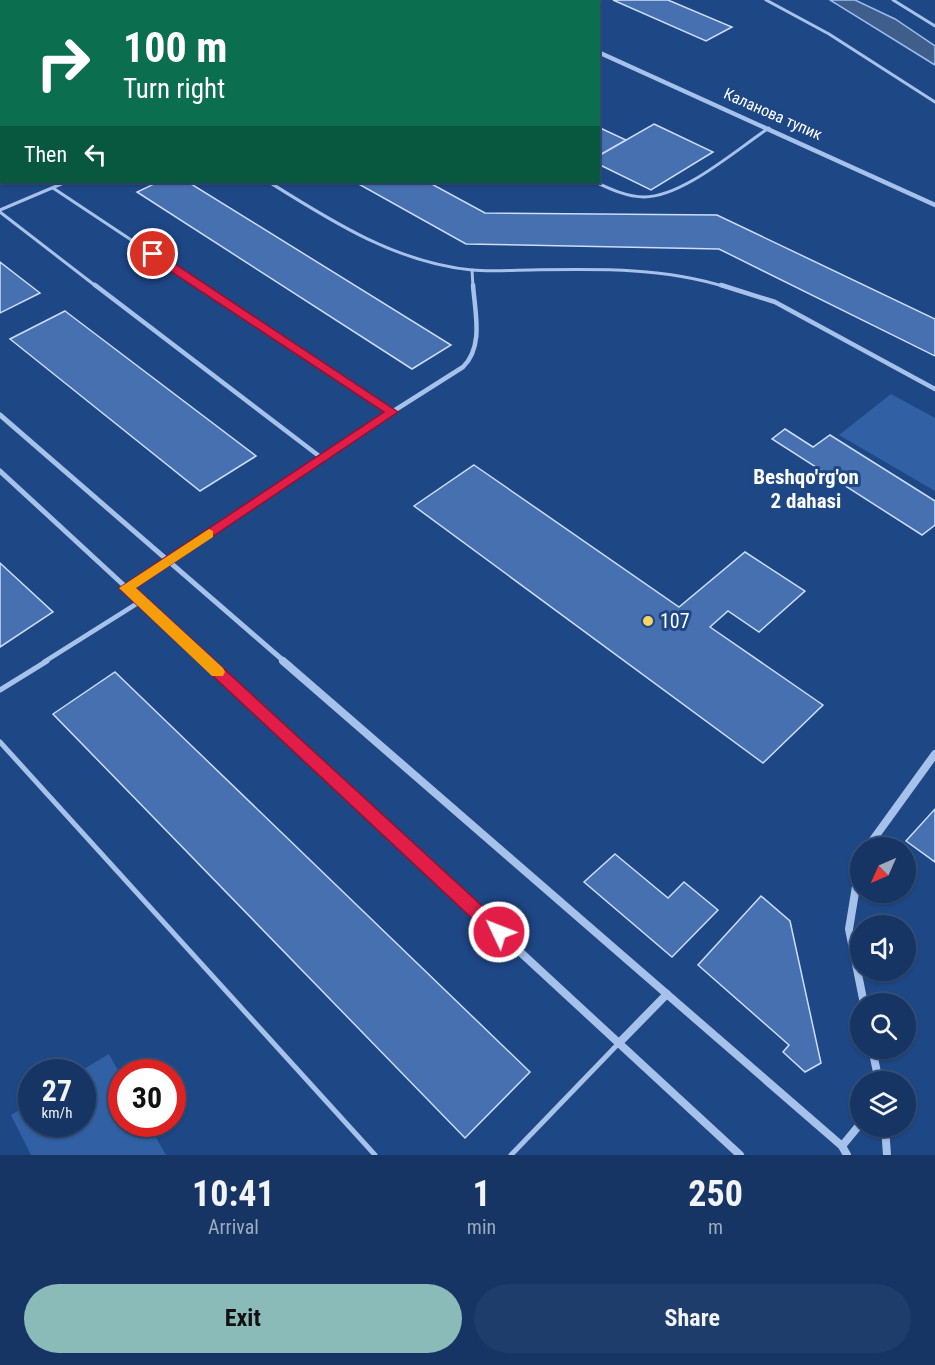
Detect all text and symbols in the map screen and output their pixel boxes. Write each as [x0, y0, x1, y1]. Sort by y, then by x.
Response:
text: 100 m [123, 23, 228, 72]
icon: right [24, 24, 102, 102]
text: Turn right [123, 73, 225, 105]
street label: Каланова тупик [721, 84, 825, 144]
icon: left [79, 138, 112, 171]
text: Then [24, 142, 67, 167]
pin [127, 228, 178, 279]
icon: arrive [136, 237, 169, 270]
district label: Beshqo'rg'on 2 dahasi [753, 465, 859, 513]
place label: 107 [660, 609, 690, 633]
marker: 107 [641, 614, 655, 628]
north arrow [850, 837, 916, 903]
map controls [850, 837, 916, 1137]
position arrow [467, 900, 531, 964]
button: sound [850, 915, 916, 981]
button: search [850, 993, 916, 1059]
speed limit sign: 30 [108, 1059, 186, 1137]
button: layers [850, 1071, 916, 1137]
text: 27 [42, 1073, 72, 1108]
text: km/h [42, 1104, 72, 1122]
text: 10:41 [192, 1173, 275, 1215]
text: 1 [472, 1173, 491, 1215]
text: 250 [688, 1173, 743, 1215]
text: Arrival [208, 1215, 259, 1239]
text: min [467, 1215, 496, 1239]
text: m [708, 1215, 723, 1239]
button: Exit [24, 1284, 462, 1353]
button: Share [474, 1284, 911, 1353]

